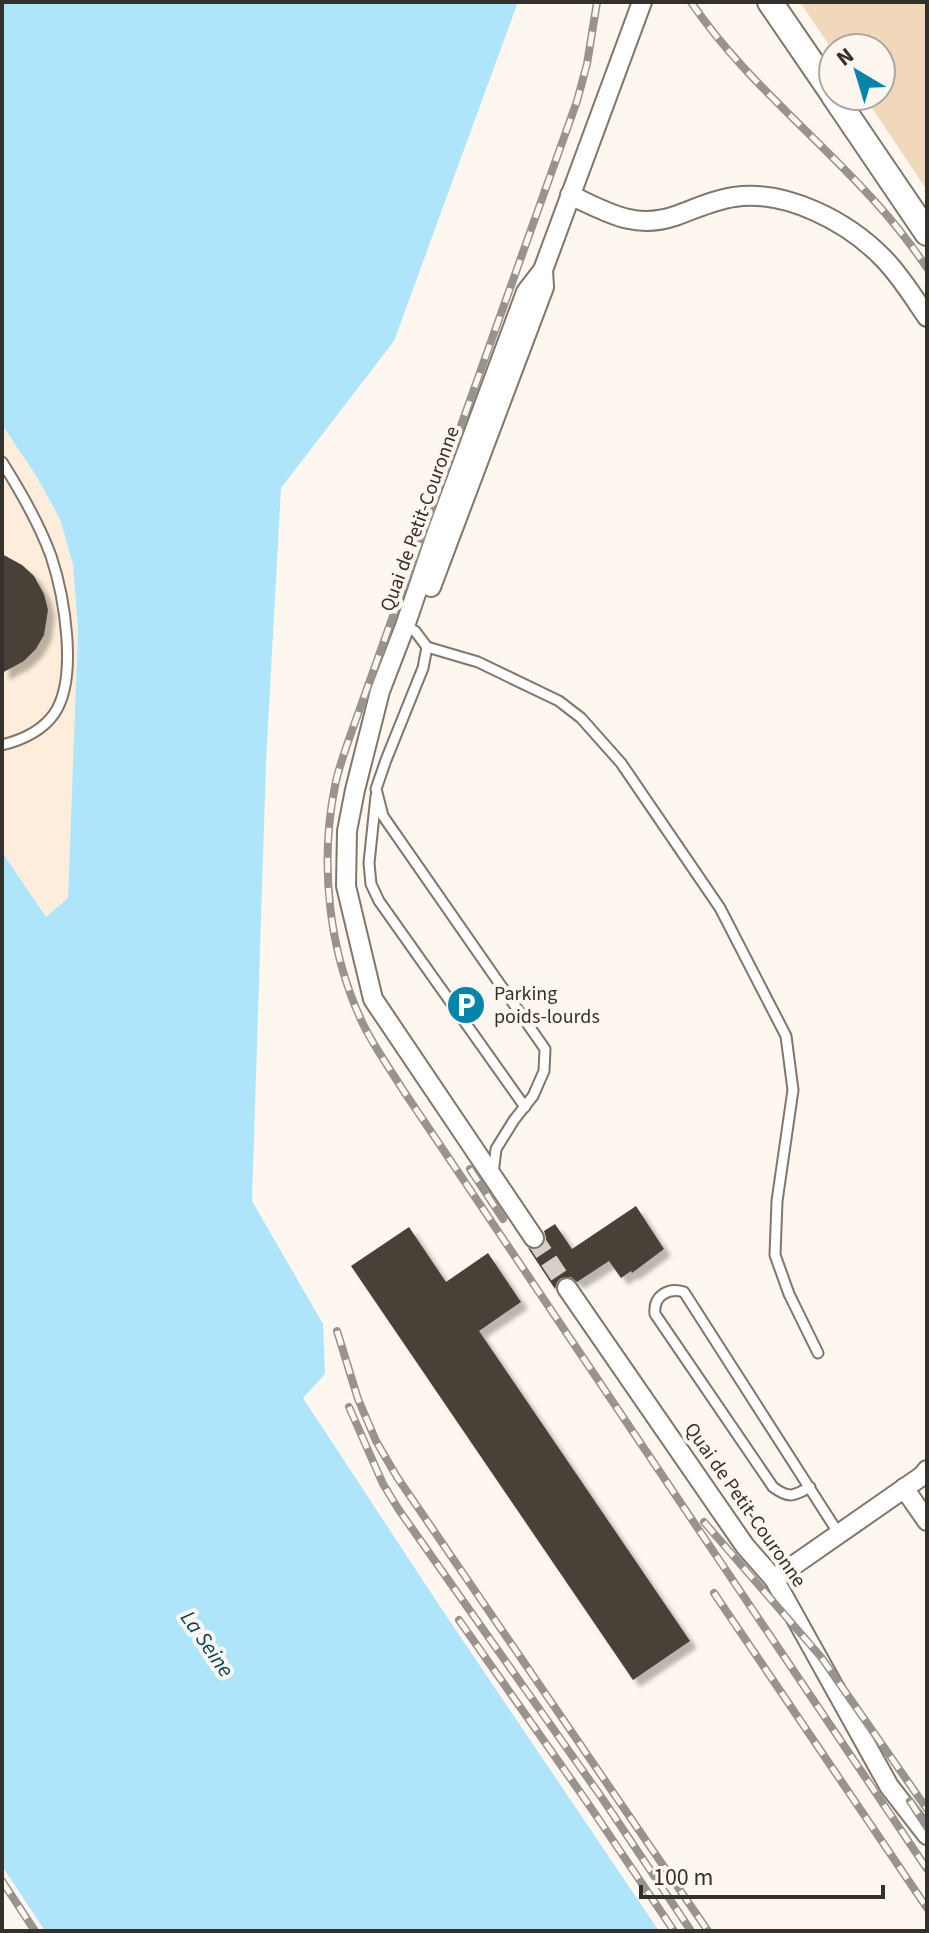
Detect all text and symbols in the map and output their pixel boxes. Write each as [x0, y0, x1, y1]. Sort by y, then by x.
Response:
north arrow [817, 32, 897, 112]
text: N [830, 40, 861, 74]
street label: Quai de Petit-Couronne [373, 422, 467, 616]
place label: Parking poids-lourds [494, 980, 600, 1031]
parking icon: Parking poids-lourds [445, 984, 487, 1026]
street label: Quai de Petit-Couronne [677, 1417, 813, 1593]
water label: La Seine [172, 1604, 242, 1684]
scale bar [641, 1849, 883, 1899]
text: 100 m [653, 1860, 713, 1895]

